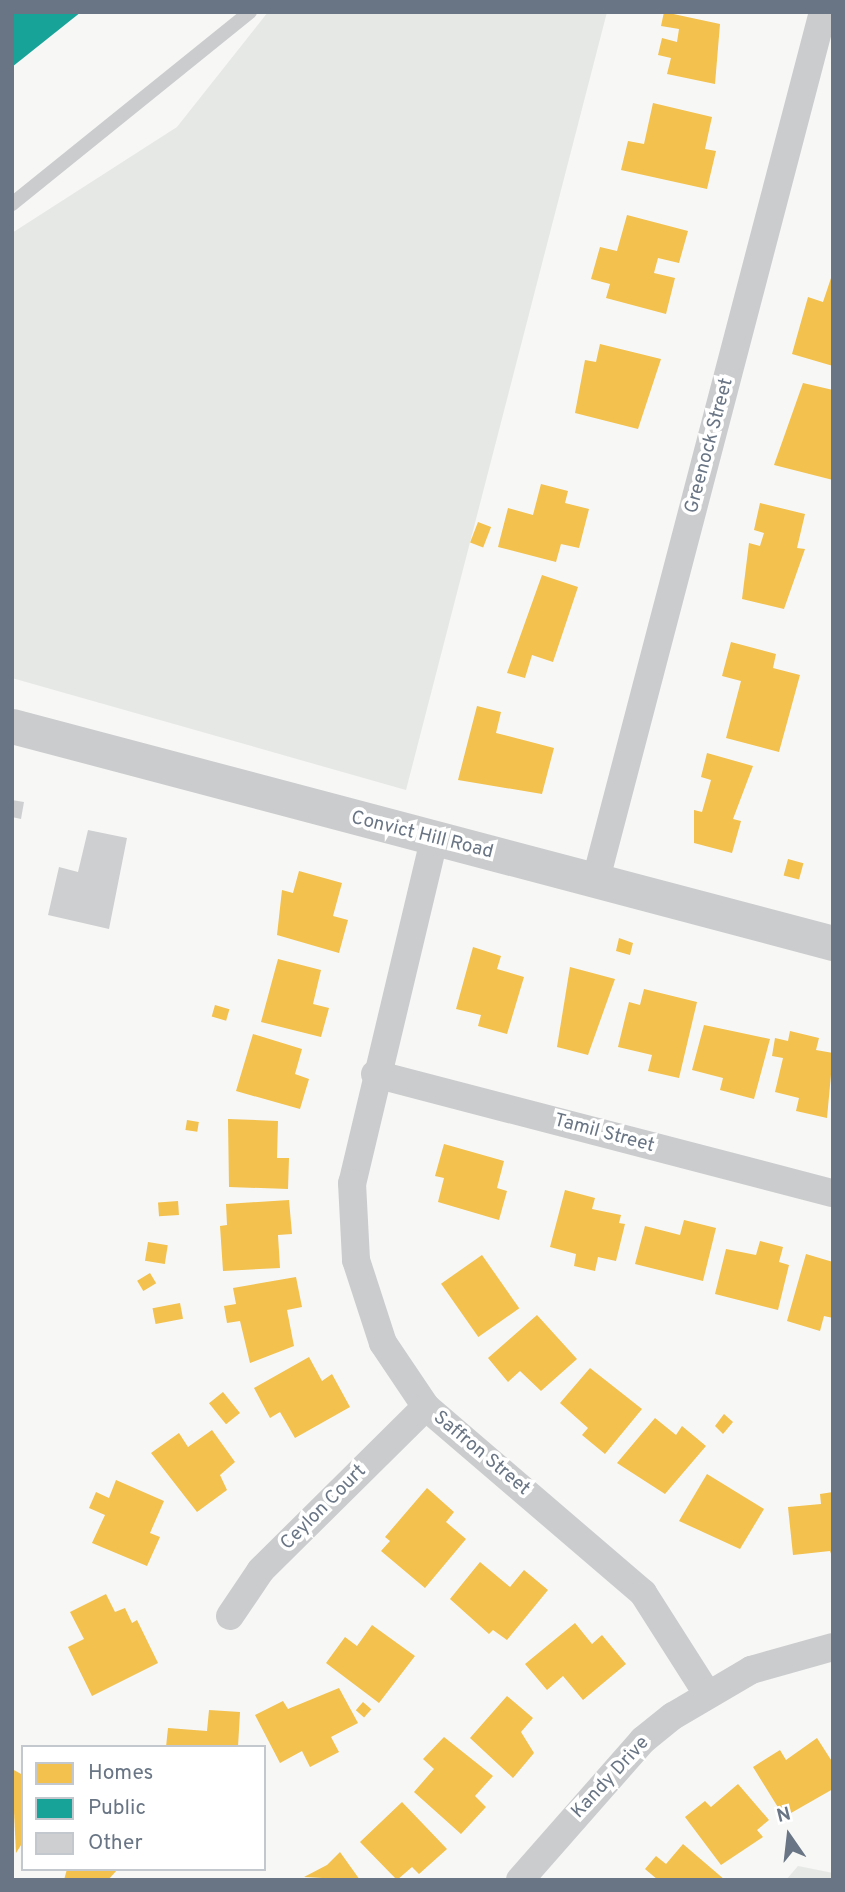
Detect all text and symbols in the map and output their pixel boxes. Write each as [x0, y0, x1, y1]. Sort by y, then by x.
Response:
street label: Greenock Street [681, 376, 739, 516]
street label: Convict Hill Road [349, 807, 495, 865]
street label: Tamil Street [551, 1110, 657, 1158]
street label: Saffron Street [428, 1407, 534, 1501]
street label: Ceylon Court [276, 1460, 372, 1556]
street label: Kandy Drive [567, 1732, 655, 1824]
legend [21, 1745, 266, 1871]
text: Homes [88, 1760, 153, 1787]
text: Public [88, 1795, 146, 1822]
north arrow [754, 1801, 824, 1871]
text: N [774, 1802, 793, 1829]
text: Other [88, 1830, 143, 1857]

